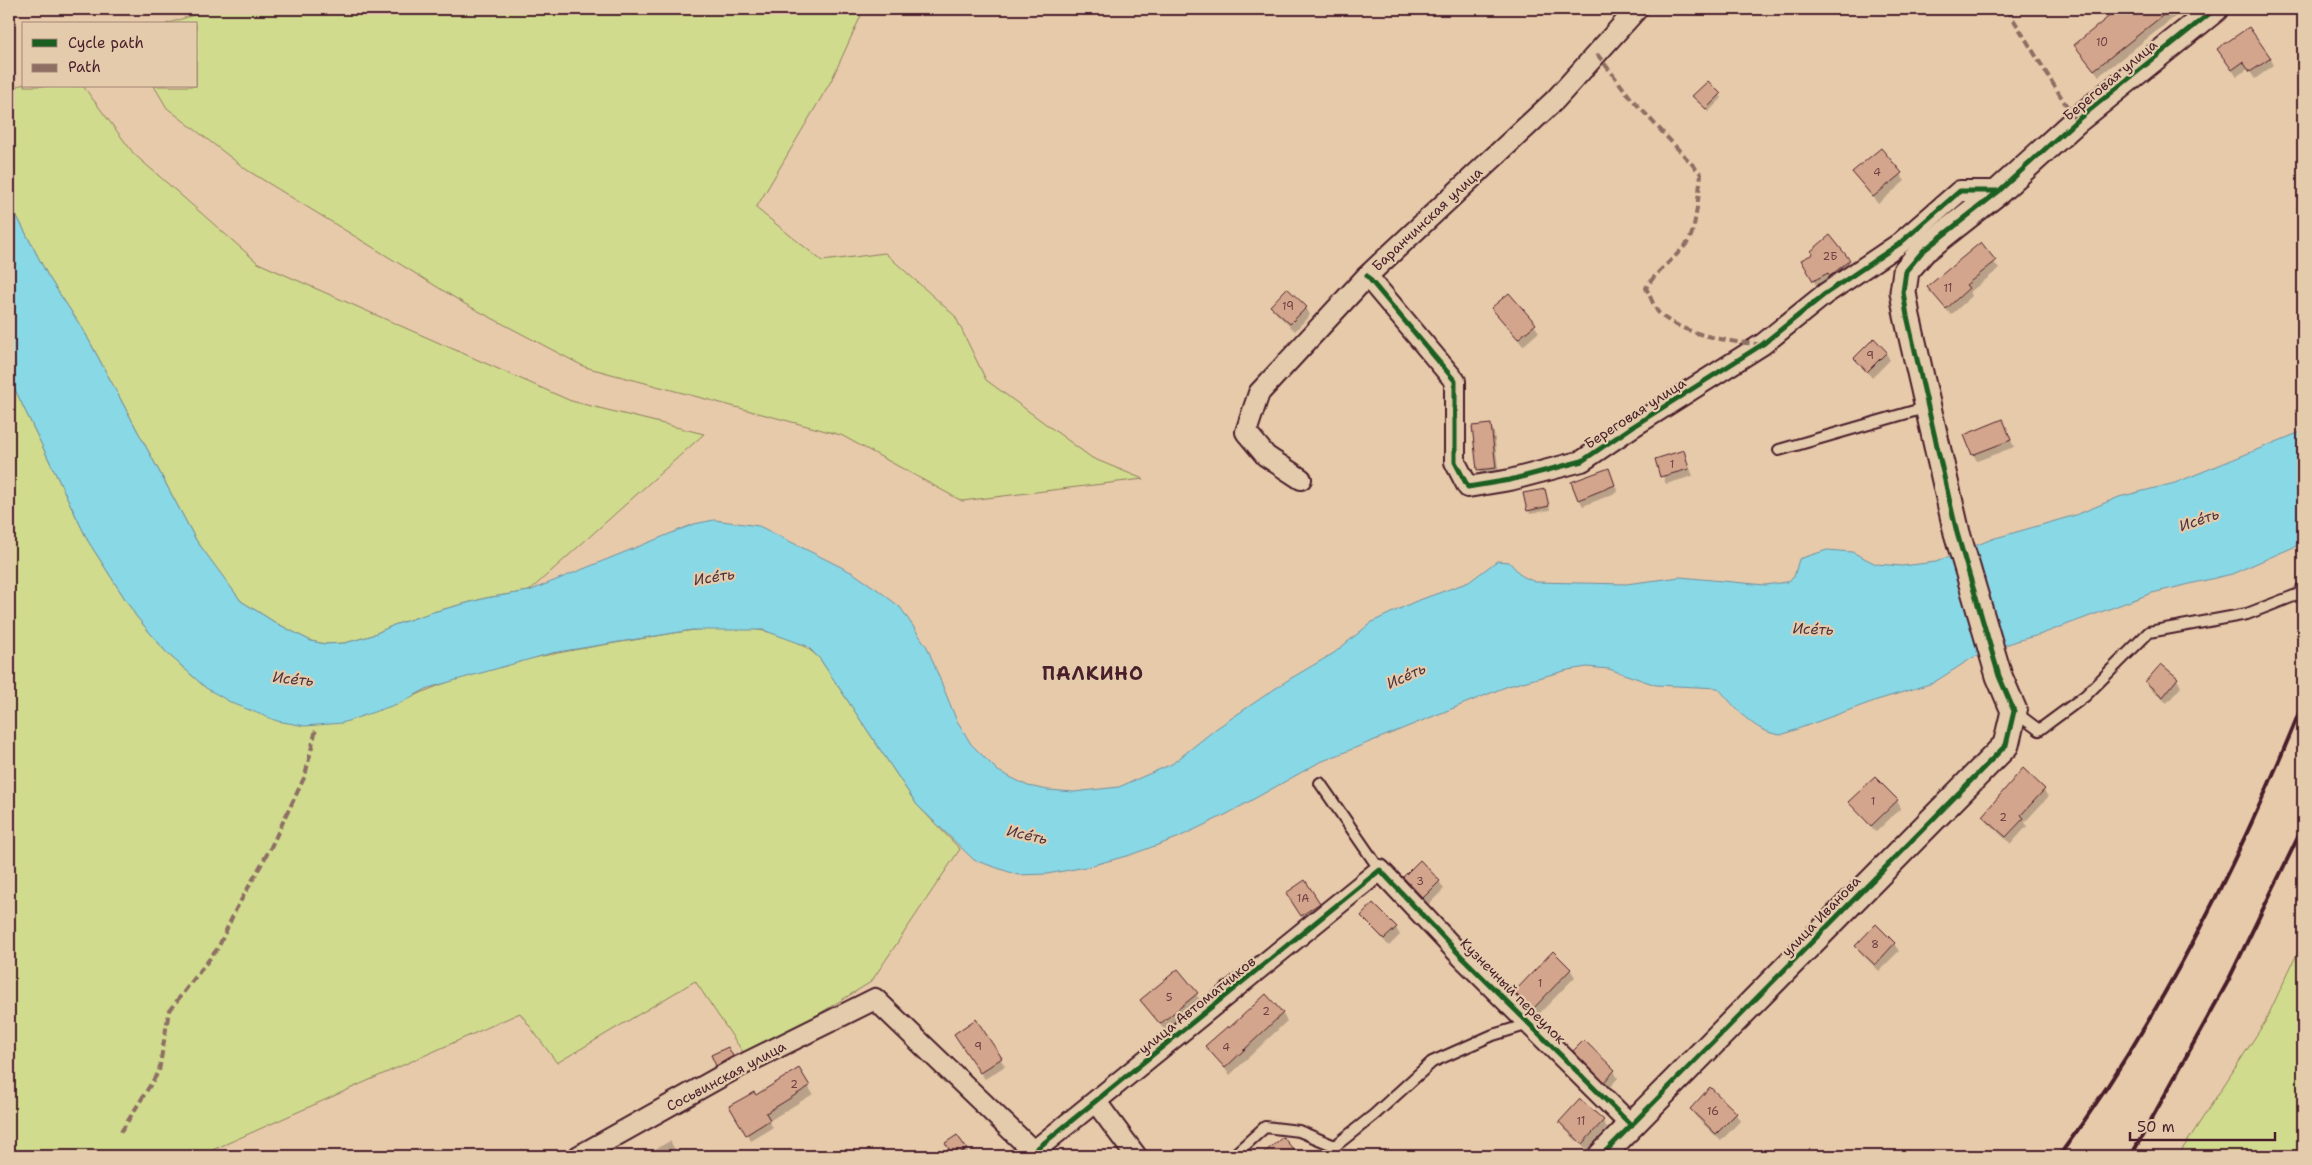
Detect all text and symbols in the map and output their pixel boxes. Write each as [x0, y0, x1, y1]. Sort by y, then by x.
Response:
legend [22, 22, 198, 88]
text: Cycle path [68, 33, 144, 53]
street label: Береговая улица [2059, 35, 2161, 125]
house number: 10 [2096, 35, 2108, 50]
text: Path [68, 57, 101, 77]
street label: Баранчинская улица [1368, 163, 1486, 275]
house number: 4 [1873, 165, 1881, 180]
house number: 2Б [1823, 249, 1837, 264]
house number: 11 [1944, 281, 1952, 296]
house number: 19 [1282, 299, 1294, 314]
house number: 9 [1866, 348, 1874, 363]
street label: Береговая улица [1581, 373, 1689, 453]
house number: 1 [1670, 457, 1674, 472]
water label: Исе́ть [2176, 504, 2222, 536]
water label: Исе́ть [692, 564, 736, 590]
water label: Исе́ть [1792, 618, 1834, 640]
water label: Исе́ть [1383, 658, 1429, 694]
district label: ПАЛКИНО [1042, 661, 1144, 686]
water label: Исе́ть [271, 667, 315, 691]
house number: 1 [1871, 794, 1875, 809]
house number: 2 [1999, 810, 2007, 825]
water label: Исе́ть [1005, 821, 1050, 849]
street label: улица Иванова [1778, 871, 1864, 960]
house number: 3 [1416, 874, 1424, 889]
house number: 1А [1297, 891, 1309, 906]
street label: Кузнечный переулок [1456, 934, 1570, 1048]
house number: 8 [1871, 937, 1879, 952]
street label: улица Автоматчиков [1135, 952, 1259, 1058]
house number: 1 [1538, 976, 1542, 991]
house number: 5 [1166, 990, 1173, 1005]
house number: 2 [1262, 1004, 1270, 1019]
street label: Сосьвинская улица [663, 1037, 789, 1115]
house number: 9 [974, 1039, 982, 1054]
house number: 4 [1222, 1040, 1230, 1055]
house number: 2 [790, 1077, 798, 1092]
house number: 16 [1707, 1104, 1719, 1119]
scale bar [2130, 1110, 2274, 1142]
house number: 11 [1577, 1114, 1585, 1129]
text: 50 m [2137, 1117, 2175, 1137]

